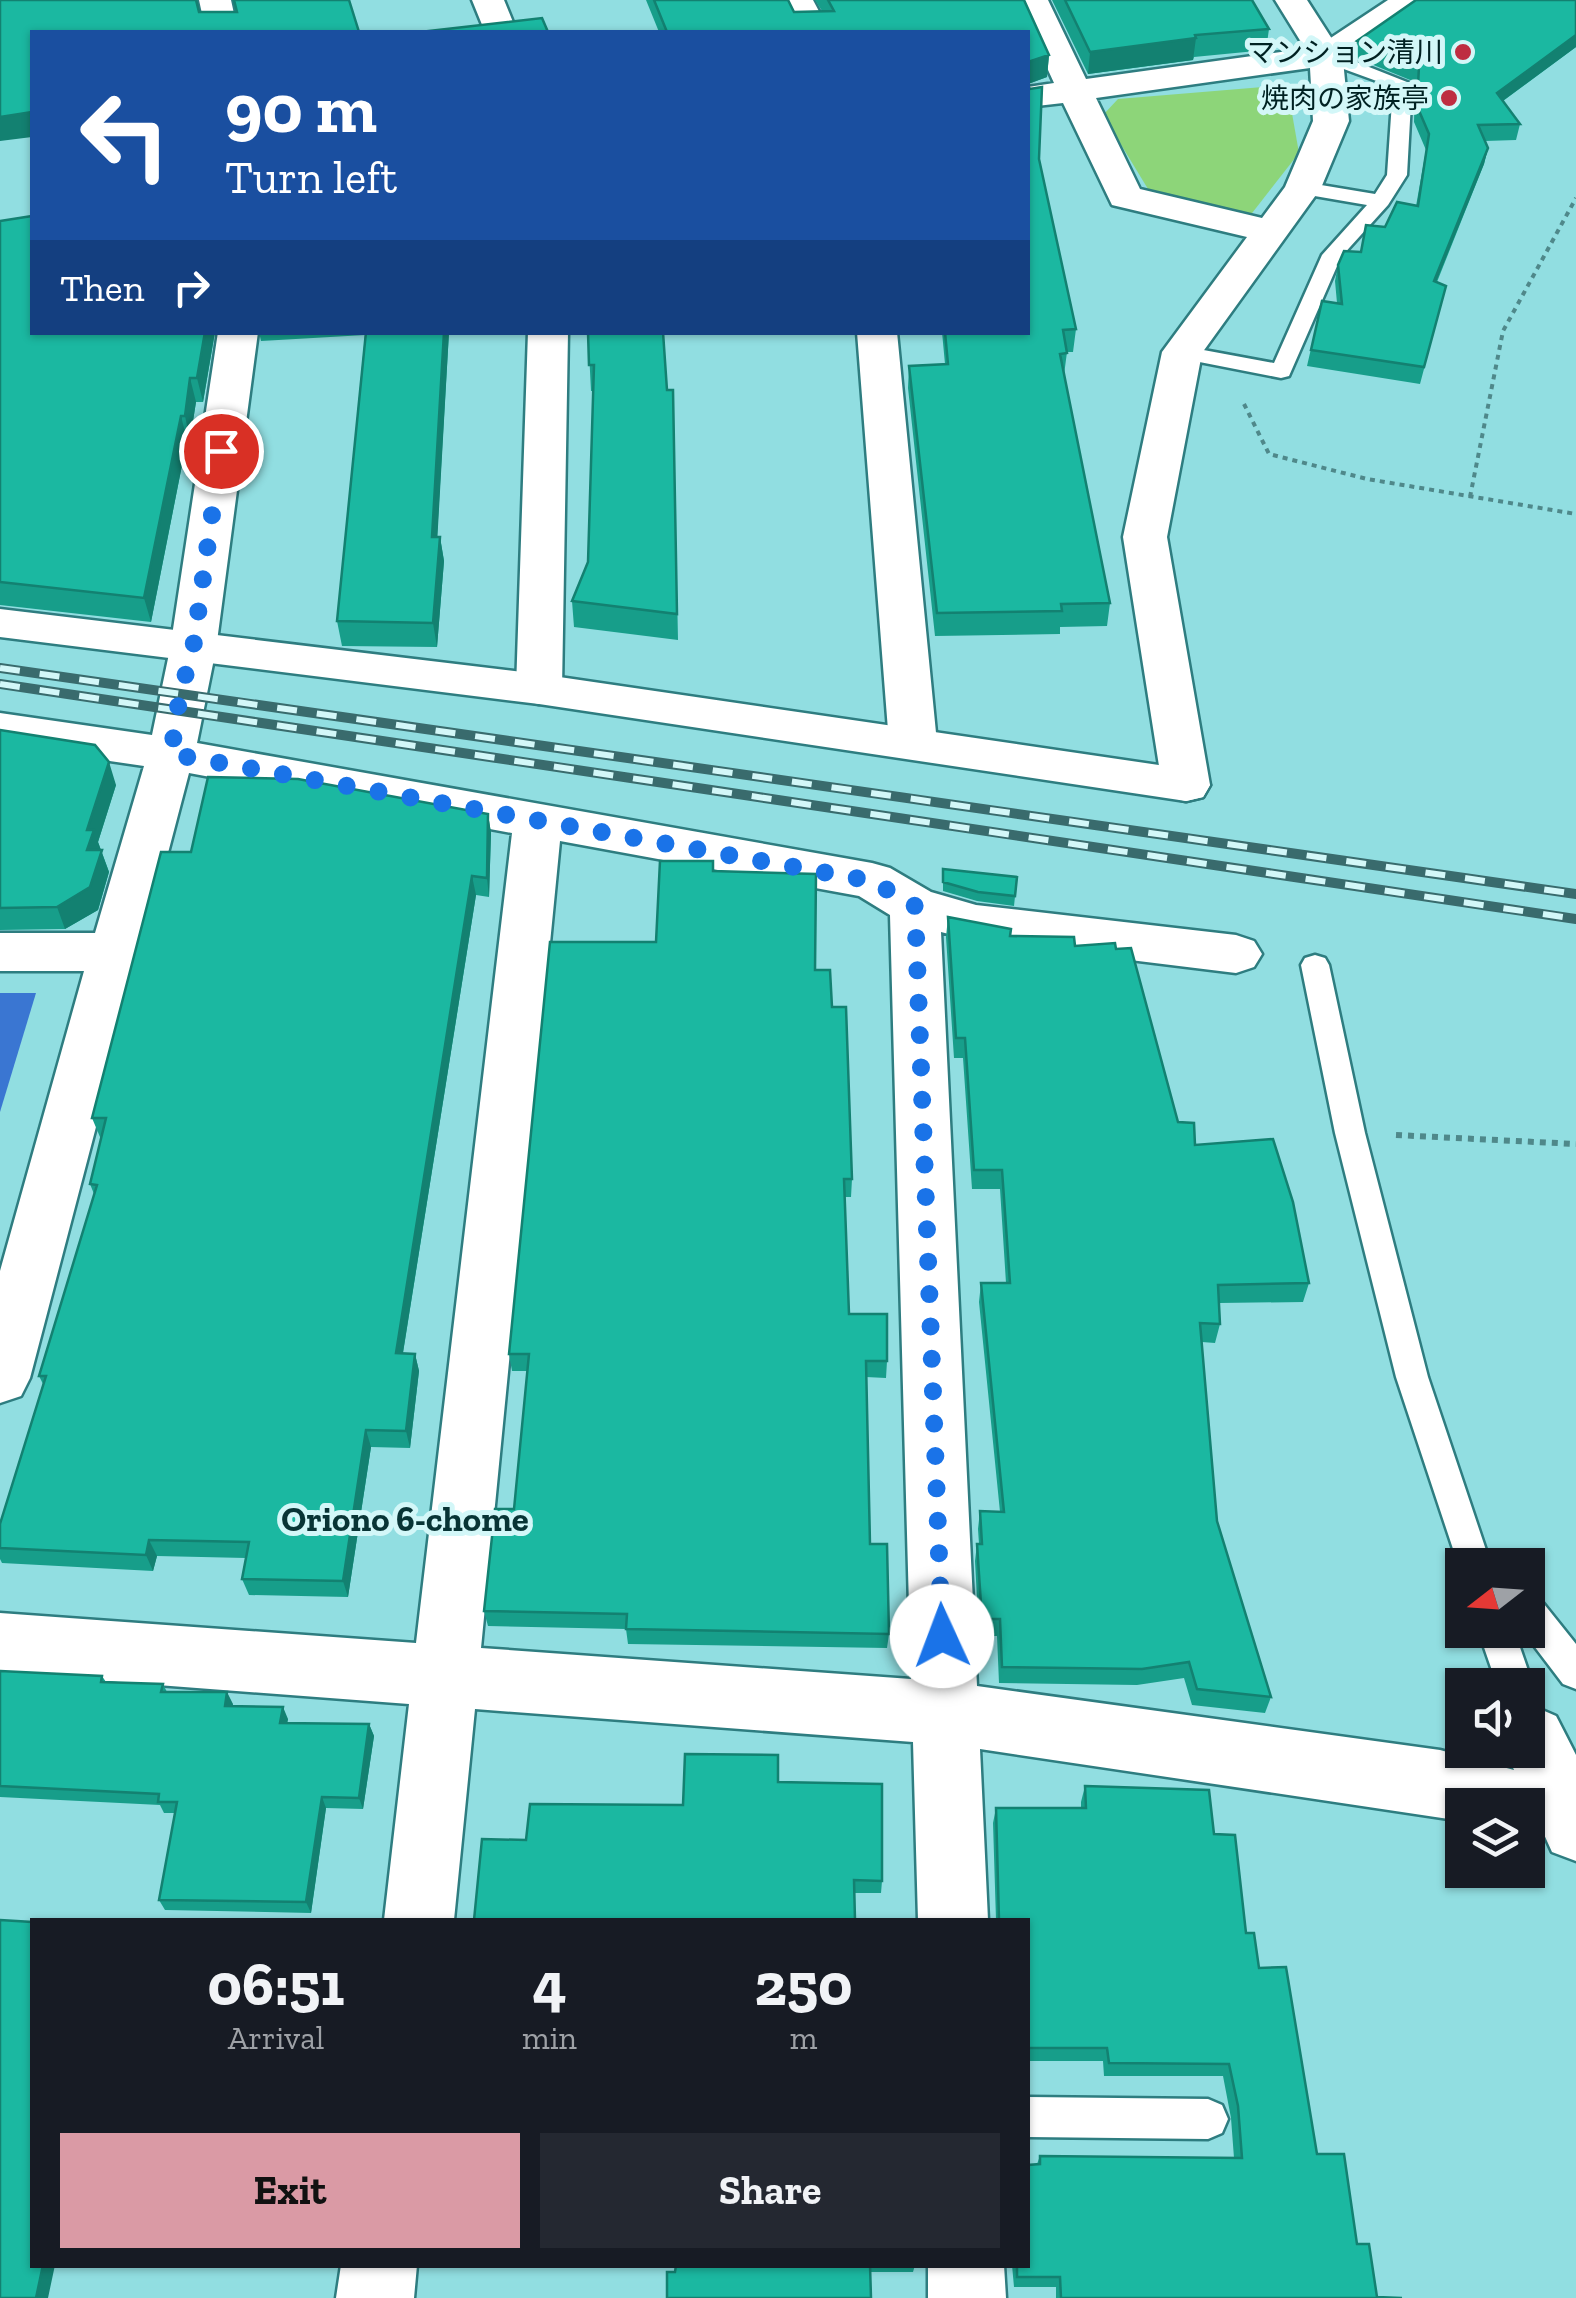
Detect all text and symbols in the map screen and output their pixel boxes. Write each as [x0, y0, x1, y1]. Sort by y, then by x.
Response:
place label: マンション清川 [1247, 36, 1443, 69]
marker: マンション清川 [1452, 41, 1474, 63]
text: 90 m [225, 66, 377, 150]
icon: left [60, 70, 190, 200]
place label: 焼肉の家族亭 [1261, 82, 1429, 115]
marker: 焼肉の家族亭 [1438, 87, 1460, 109]
text: Turn left [225, 151, 397, 205]
icon: right [164, 260, 219, 315]
text: Then [60, 265, 144, 311]
pin [179, 409, 264, 494]
icon: arrive [194, 424, 249, 479]
district label: Oriono 6-chome [281, 1498, 529, 1540]
north arrow [1445, 1548, 1545, 1648]
map controls [1445, 1548, 1545, 1888]
position arrow [890, 1584, 994, 1688]
button: sound [1445, 1668, 1545, 1768]
button: layers [1445, 1788, 1545, 1888]
text: 06:51 [207, 1948, 345, 2020]
text: 4 [532, 1948, 567, 2020]
text: 250 [754, 1948, 853, 2020]
text: Arrival [228, 2019, 324, 2057]
text: min [522, 2019, 577, 2057]
text: m [790, 2019, 817, 2057]
button: Exit [60, 2133, 520, 2248]
button: Share [540, 2133, 1000, 2248]

